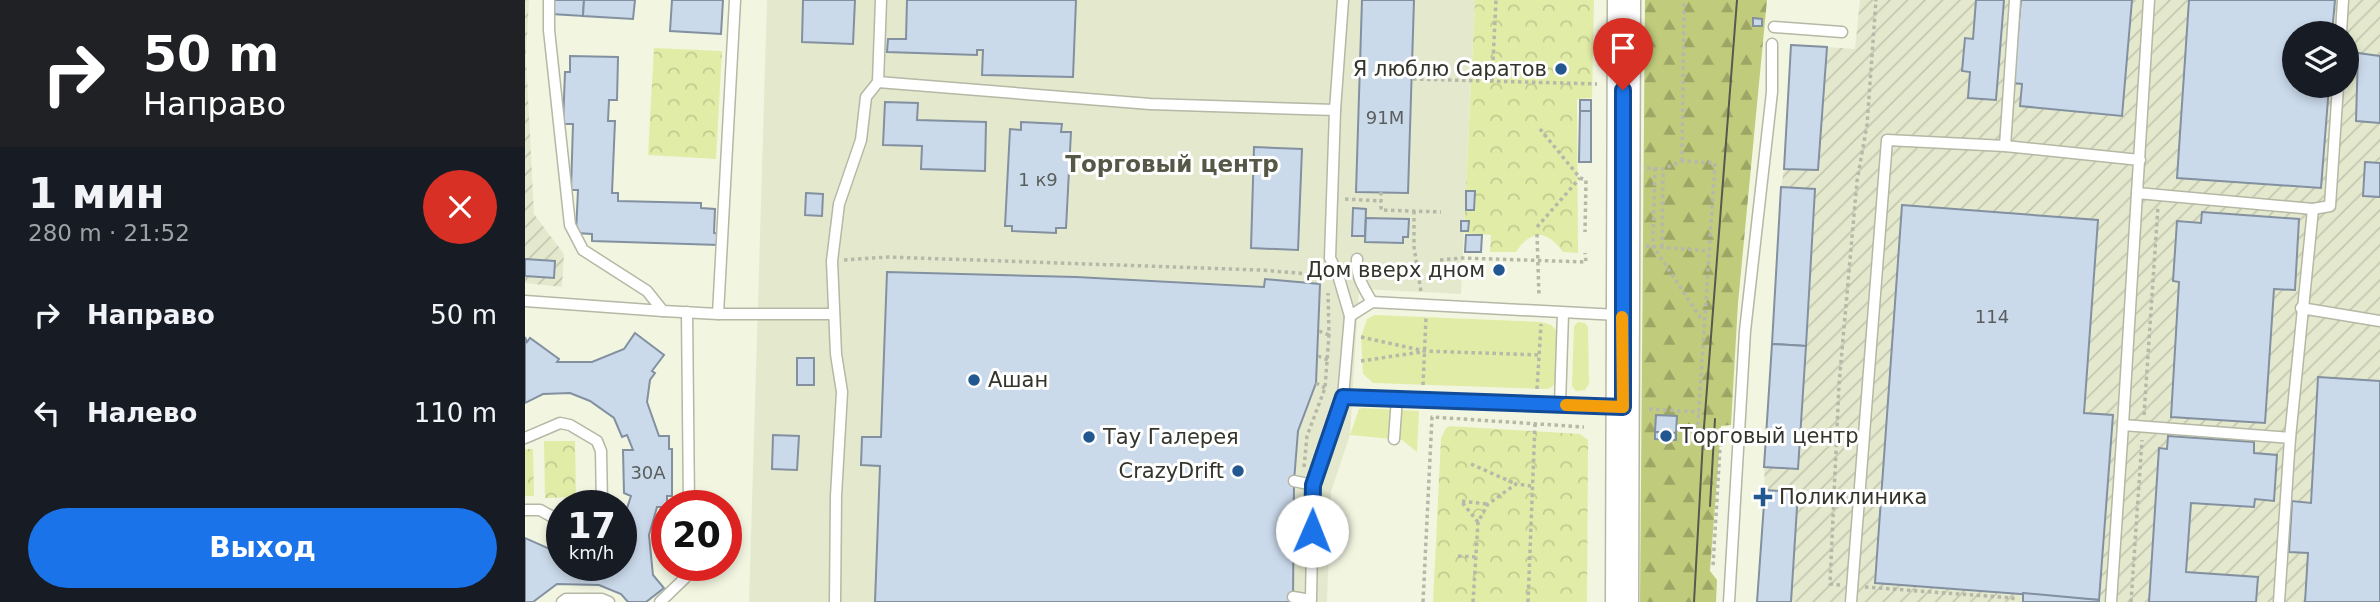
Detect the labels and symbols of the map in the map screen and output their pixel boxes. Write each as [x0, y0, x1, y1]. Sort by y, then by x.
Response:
pin [1593, 18, 1653, 90]
place label: Я люблю Саратов [1353, 57, 1547, 81]
marker: Я люблю Саратов [1553, 61, 1569, 77]
house number: 91М [1366, 107, 1404, 128]
district label: Торговый центр [1065, 151, 1279, 177]
house number: 1 к9 [1018, 169, 1058, 190]
place label: Дом вверх дном [1306, 258, 1485, 282]
marker: Дом вверх дном [1491, 262, 1507, 278]
house number: 114 [1975, 306, 2009, 327]
place label: Ашан [988, 368, 1048, 392]
marker: Ашан [966, 372, 982, 388]
place label: Торговый центр [1679, 424, 1859, 448]
place label: Тау Галерея [1102, 425, 1239, 449]
marker: Торговый центр [1658, 428, 1674, 444]
marker: Тау Галерея [1081, 429, 1097, 445]
place label: CrazyDrift [1118, 459, 1224, 483]
house number: 30А [630, 462, 666, 483]
marker: CrazyDrift [1230, 463, 1246, 479]
place label: Поликлиника [1779, 485, 1927, 509]
marker: Поликлиника [1753, 487, 1773, 507]
speed limit sign: 20 [651, 490, 742, 581]
position arrow [1275, 494, 1349, 568]

